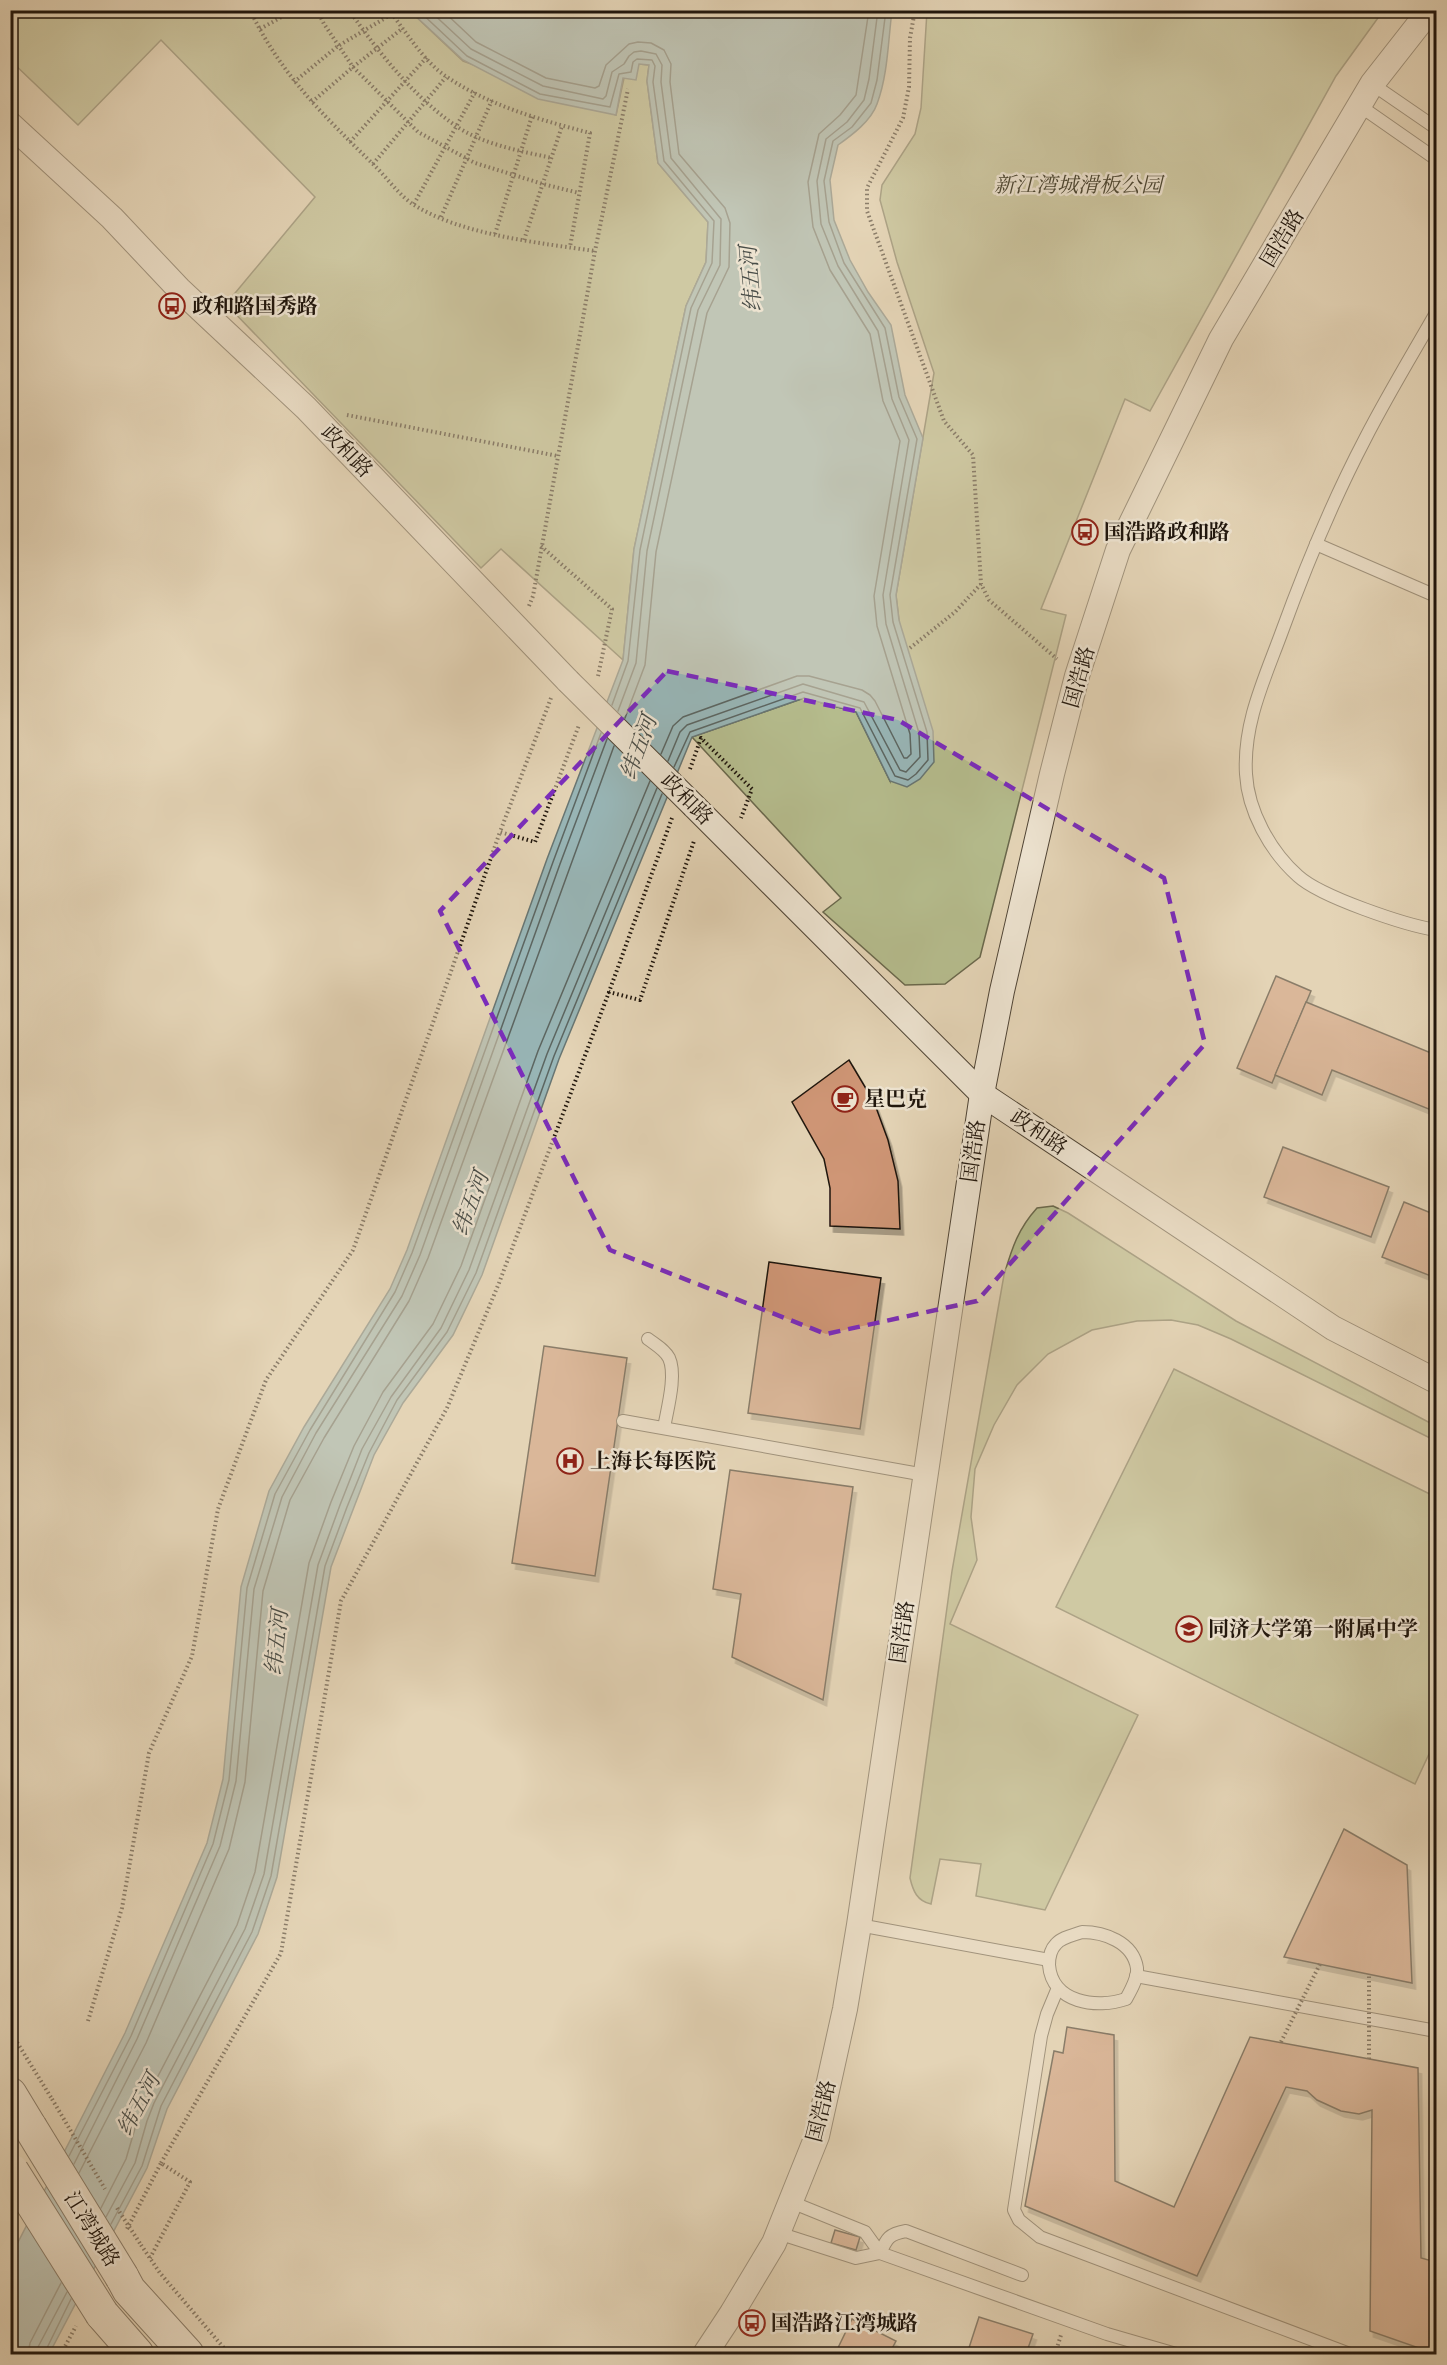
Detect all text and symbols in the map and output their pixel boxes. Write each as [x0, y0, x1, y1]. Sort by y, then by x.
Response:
park label: 新江湾城滑板公园 [994, 172, 1165, 201]
street label: 国浩路 [1255, 204, 1312, 273]
water label: 纬五河 [734, 241, 771, 313]
bus stop icon: 政和路国秀路 [157, 291, 187, 321]
place label: 政和路国秀路 [192, 293, 318, 322]
street label: 政和路 [314, 419, 378, 485]
bus stop icon: 国浩路政和路 [1070, 517, 1100, 547]
place label: 国浩路政和路 [1104, 519, 1230, 548]
street label: 国浩路 [1058, 643, 1103, 712]
water label: 纬五河 [614, 708, 668, 784]
street label: 政和路 [653, 768, 718, 833]
cafe icon: 星巴克 [830, 1084, 860, 1114]
place label: 星巴克 [864, 1086, 927, 1115]
street label: 政和路 [1004, 1104, 1072, 1163]
street label: 国浩路 [956, 1118, 993, 1184]
water label: 纬五河 [446, 1164, 500, 1240]
hospital icon: 上海长每医院 [555, 1446, 585, 1476]
place label: 上海长每医院 [590, 1448, 716, 1477]
street label: 国浩路 [885, 1599, 922, 1665]
water label: 纬五河 [260, 1604, 298, 1677]
school or university icon: 同济大学第一附属中学 [1174, 1614, 1204, 1644]
place label: 同济大学第一附属中学 [1208, 1616, 1418, 1645]
water label: 纬五河 [111, 2065, 171, 2142]
street label: 国浩路 [801, 2077, 844, 2145]
street label: 江湾城路 [56, 2186, 125, 2273]
bus stop icon: 国浩路江湾城路 [737, 2308, 767, 2338]
place label: 国浩路江湾城路 [771, 2310, 918, 2339]

